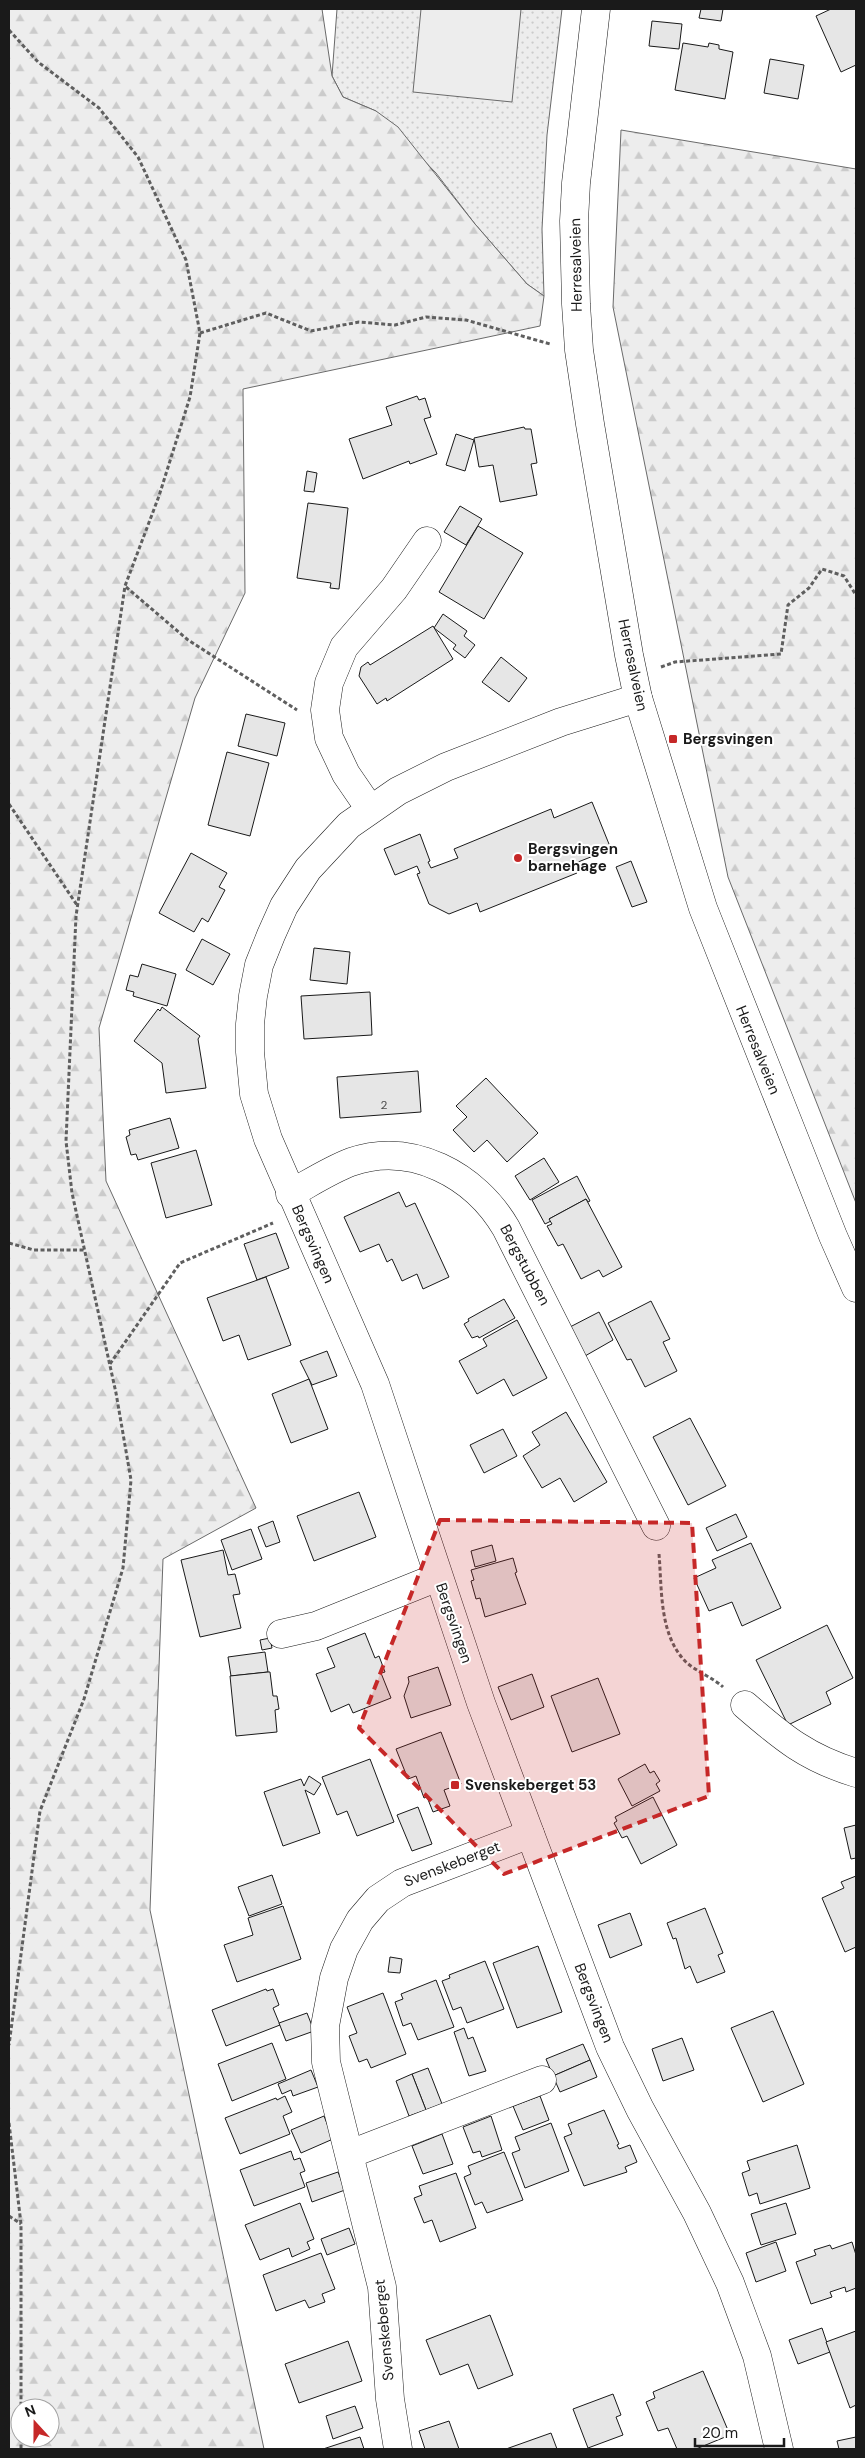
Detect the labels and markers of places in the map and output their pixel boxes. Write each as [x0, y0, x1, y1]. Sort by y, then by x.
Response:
place label: Bergsvingen [683, 729, 773, 749]
marker: Bergsvingen [667, 733, 679, 745]
place label: Bergsvingen barnehage [528, 839, 618, 876]
marker: Bergsvingen barnehage [512, 852, 524, 864]
place label: Svenskeberget 53 [465, 1775, 596, 1795]
marker: Svenskeberget 53 [449, 1779, 461, 1791]

